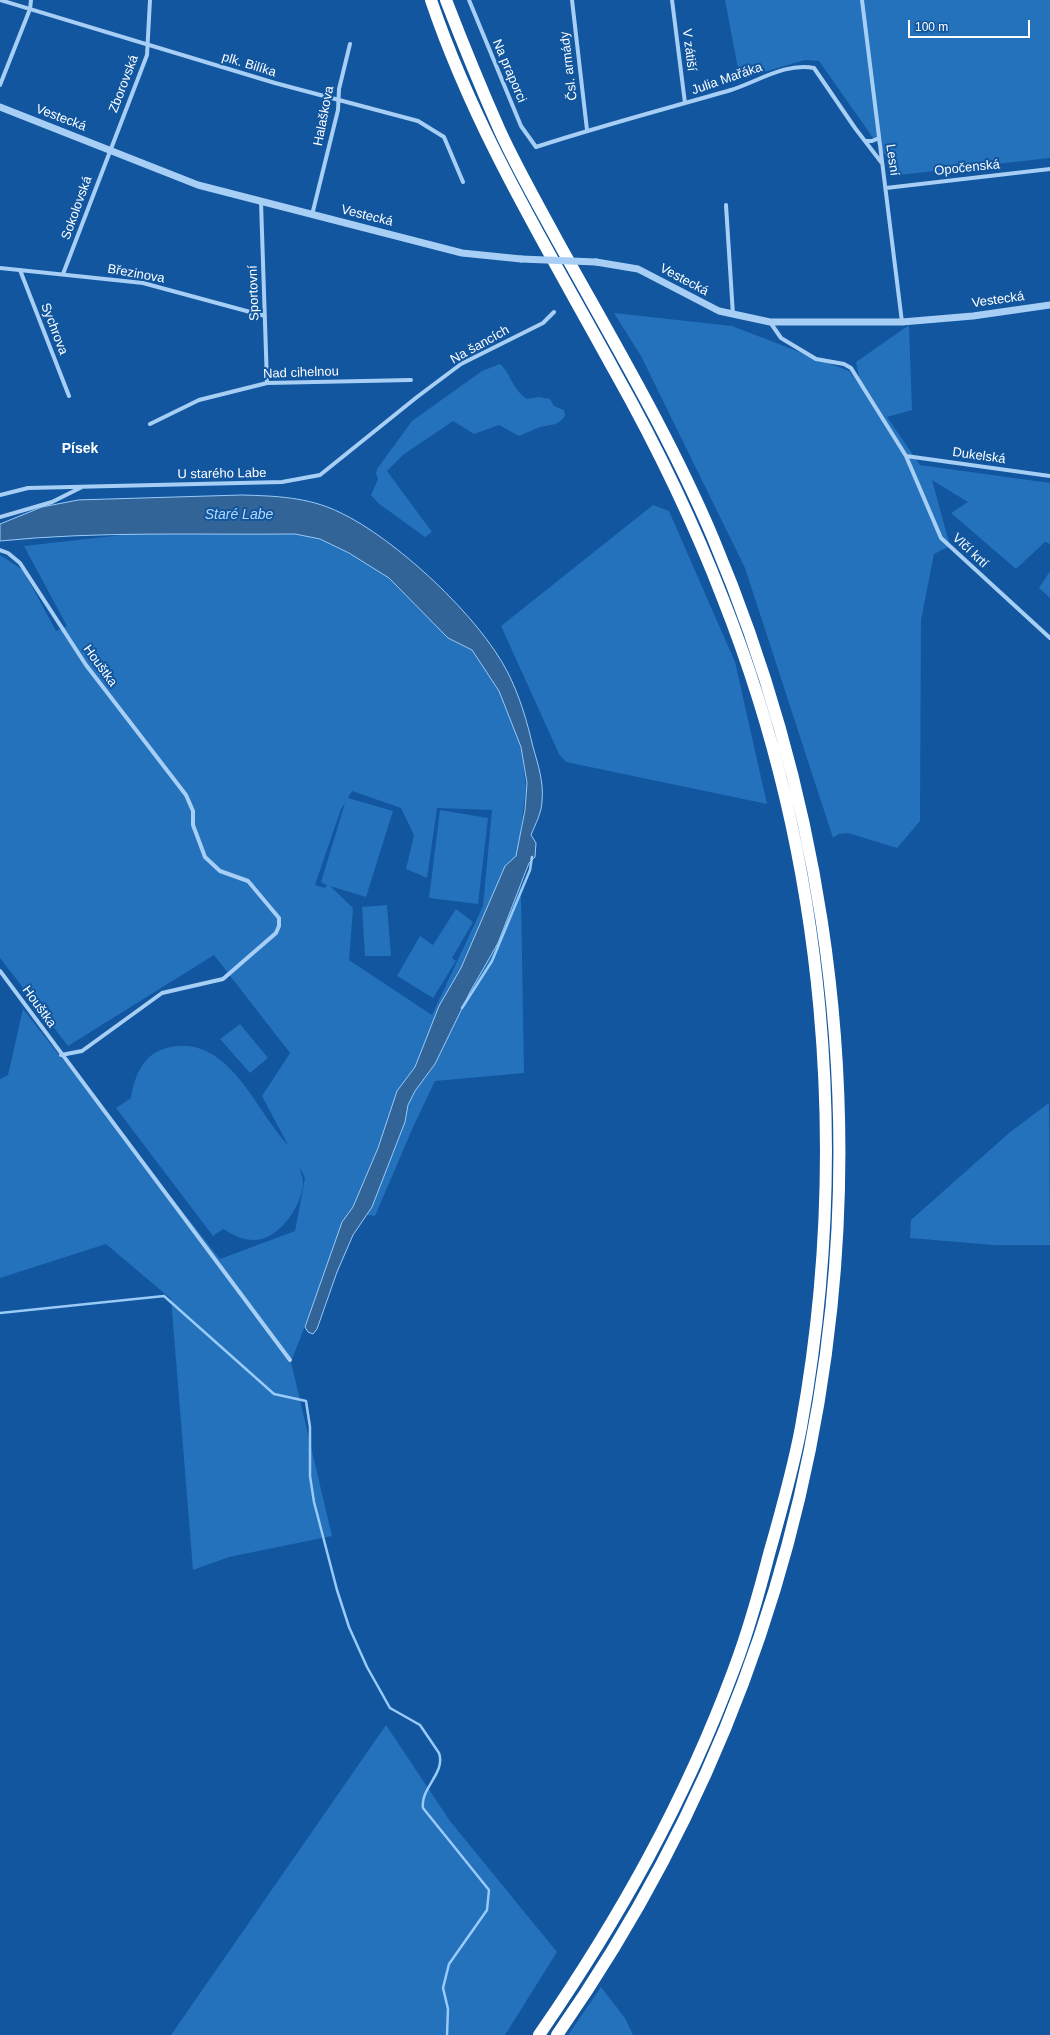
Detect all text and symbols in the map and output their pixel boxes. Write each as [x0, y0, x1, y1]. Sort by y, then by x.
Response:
scale bar [910, 12, 1032, 38]
text: 100 m [915, 20, 948, 34]
street label: V zátiší [679, 28, 699, 72]
street label: Čsl. armády [557, 31, 581, 101]
street label: Na praporci [489, 37, 529, 105]
street label: plk. Bilíka [220, 49, 278, 81]
street label: Zborovská [106, 53, 142, 115]
street label: Julia Mařáka [690, 60, 764, 98]
street label: Halaškova [311, 85, 337, 147]
street label: Vestecká [34, 101, 88, 135]
street label: Lesní [882, 143, 902, 177]
street label: Opočenská [933, 157, 1001, 179]
street label: Sokolovská [58, 174, 96, 242]
street label: Vestecká [340, 202, 394, 230]
street label: Březinova [106, 261, 166, 287]
street label: Vestecká [657, 261, 711, 299]
street label: Sportovní [245, 265, 263, 321]
street label: Vestecká [971, 289, 1025, 311]
street label: Sychrova [37, 301, 71, 357]
street label: Na šancích [448, 322, 512, 368]
street label: Nad cihelnou [263, 364, 339, 382]
district label: Písek [62, 441, 98, 457]
street label: Dukelská [951, 445, 1007, 467]
street label: U starého Labe [177, 465, 267, 483]
water label: Staré Labe [205, 507, 273, 523]
street label: Vlčí krtí [949, 531, 991, 571]
street label: Houštka [80, 642, 120, 690]
street label: Houštka [19, 983, 59, 1031]

